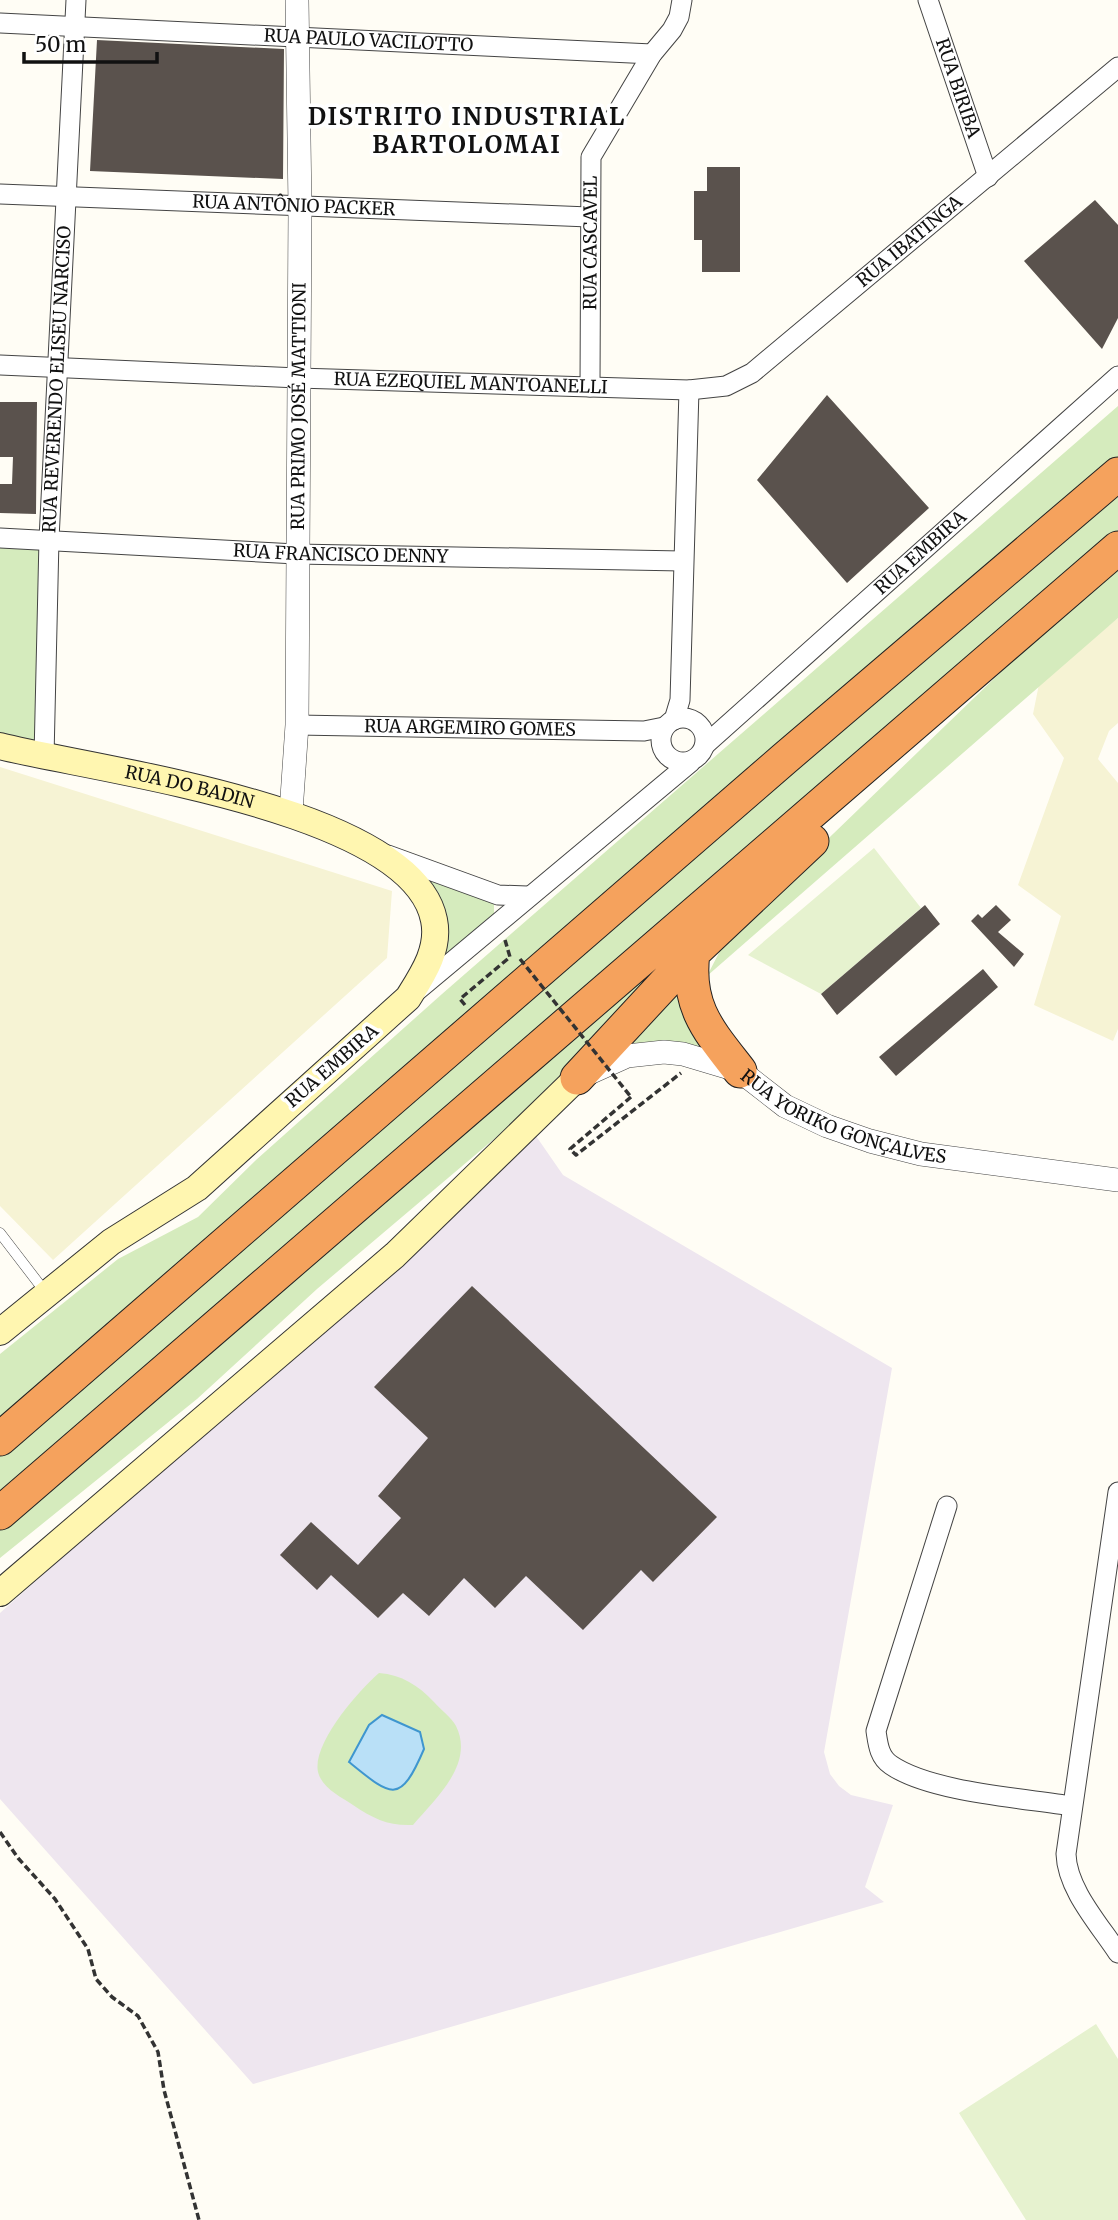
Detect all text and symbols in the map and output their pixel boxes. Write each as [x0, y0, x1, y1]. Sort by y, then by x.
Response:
scale bar [24, 21, 158, 65]
street label: RUA PAULO VACILOTTO [263, 24, 474, 56]
text: 50 m [35, 31, 86, 58]
street label: RUA BIRIBA [931, 35, 986, 141]
district label: DISTRITO INDUSTRIAL BARTOLOMAI [308, 101, 626, 160]
street label: RUA CASCAVEL [578, 176, 602, 310]
street label: RUA ANTÔNIO PACKER [192, 190, 396, 220]
street label: RUA IBATINGA [852, 190, 967, 292]
street label: RUA REVERENDO ELISEU NARCISO [37, 225, 76, 533]
street label: RUA PRIMO JOSÉ MATTIONI [286, 282, 311, 530]
street label: RUA EZEQUIEL MANTOANELLI [333, 367, 608, 398]
street label: RUA EMBIRA [869, 505, 971, 599]
street label: RUA FRANCISCO DENNY [233, 539, 449, 568]
street label: RUA ARGEMIRO GOMES [364, 714, 576, 741]
street label: RUA DO BADIN [123, 760, 257, 813]
street label: RUA EMBIRA [281, 1019, 383, 1112]
street label: RUA YORIKO GONÇALVES [736, 1064, 948, 1168]

